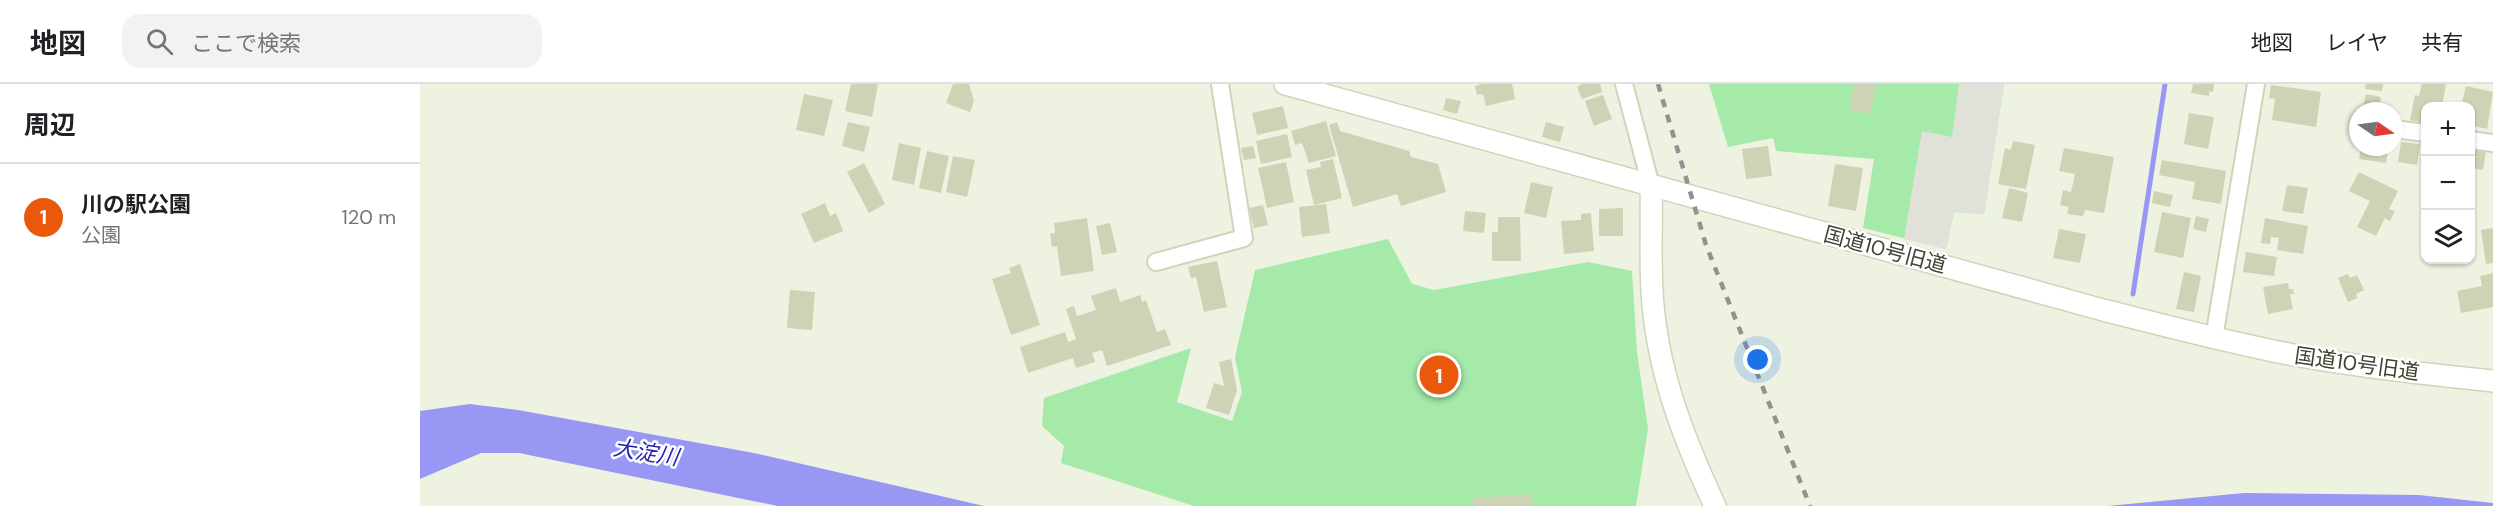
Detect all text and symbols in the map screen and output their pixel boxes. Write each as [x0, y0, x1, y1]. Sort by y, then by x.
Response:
search box [122, 14, 542, 68]
text: 地図 [30, 25, 86, 62]
icon: search [143, 25, 176, 58]
text: ここで検索 [191, 29, 301, 58]
text: 地図 [2251, 29, 2293, 57]
text: レイヤ [2326, 29, 2388, 57]
text: 共有 [2421, 29, 2463, 57]
north arrow [2349, 102, 2403, 156]
map controls [2421, 102, 2475, 264]
button: + [2421, 102, 2475, 156]
text: 周辺 [24, 108, 76, 142]
button: − [2421, 156, 2475, 210]
text: 川の駅公園 [81, 190, 191, 219]
text: 1 [40, 204, 47, 230]
text: 120 m [342, 204, 396, 230]
button: layers [2421, 210, 2475, 264]
street label: 国道10号旧道 [1821, 220, 1949, 280]
text: 公園 [81, 222, 121, 248]
street label: 国道10号旧道 [2293, 341, 2421, 387]
your location [1743, 345, 1772, 374]
pin: 1 [1420, 352, 1458, 398]
water label: 大淀川 [611, 433, 683, 472]

